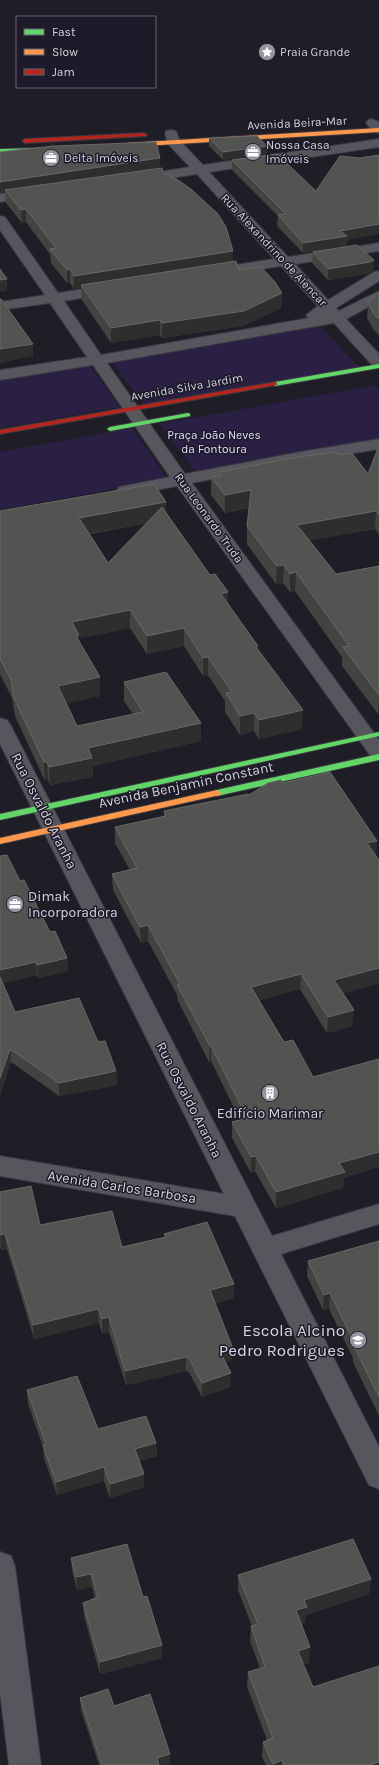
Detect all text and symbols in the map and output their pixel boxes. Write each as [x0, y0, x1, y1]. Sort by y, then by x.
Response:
legend [16, 16, 156, 88]
text: Fast [52, 25, 76, 39]
place icon: Praia Grande [257, 42, 277, 62]
text: Slow [52, 45, 78, 59]
place label: Praia Grande [280, 45, 350, 59]
text: Jam [52, 65, 75, 79]
street label: Avenida Beira-Mar [247, 113, 348, 133]
place label: Nossa Casa Imóveis [266, 138, 330, 166]
office icon: Nossa Casa Imóveis [243, 142, 263, 162]
office icon: Delta Imóveis [41, 148, 61, 168]
place label: Delta Imóveis [64, 151, 139, 165]
street label: Rua Alexandrino de Alencar [218, 191, 330, 310]
street label: Avenida Silva Jardim [130, 370, 244, 404]
park label: Praça João Neves da Fontoura [167, 428, 261, 456]
street label: Rua Leonardo Truda [172, 470, 246, 566]
street label: Rua Osvaldo Aranha [7, 750, 81, 872]
street label: Avenida Benjamin Constant [97, 758, 275, 812]
place label: Dimak Incorporadora [28, 888, 118, 921]
office icon: Dimak Incorporadora [5, 894, 25, 914]
street label: Rua Osvaldo Aranha [152, 1039, 226, 1161]
building icon: Edifício Marimar [260, 1083, 280, 1103]
place label: Edifício Marimar [217, 1105, 324, 1122]
street label: Avenida Carlos Barbosa [47, 1167, 197, 1207]
place label: Escola Alcino Pedro Rodrigues [219, 1320, 345, 1360]
school or university icon: Escola Alcino Pedro Rodrigues [348, 1330, 368, 1350]

